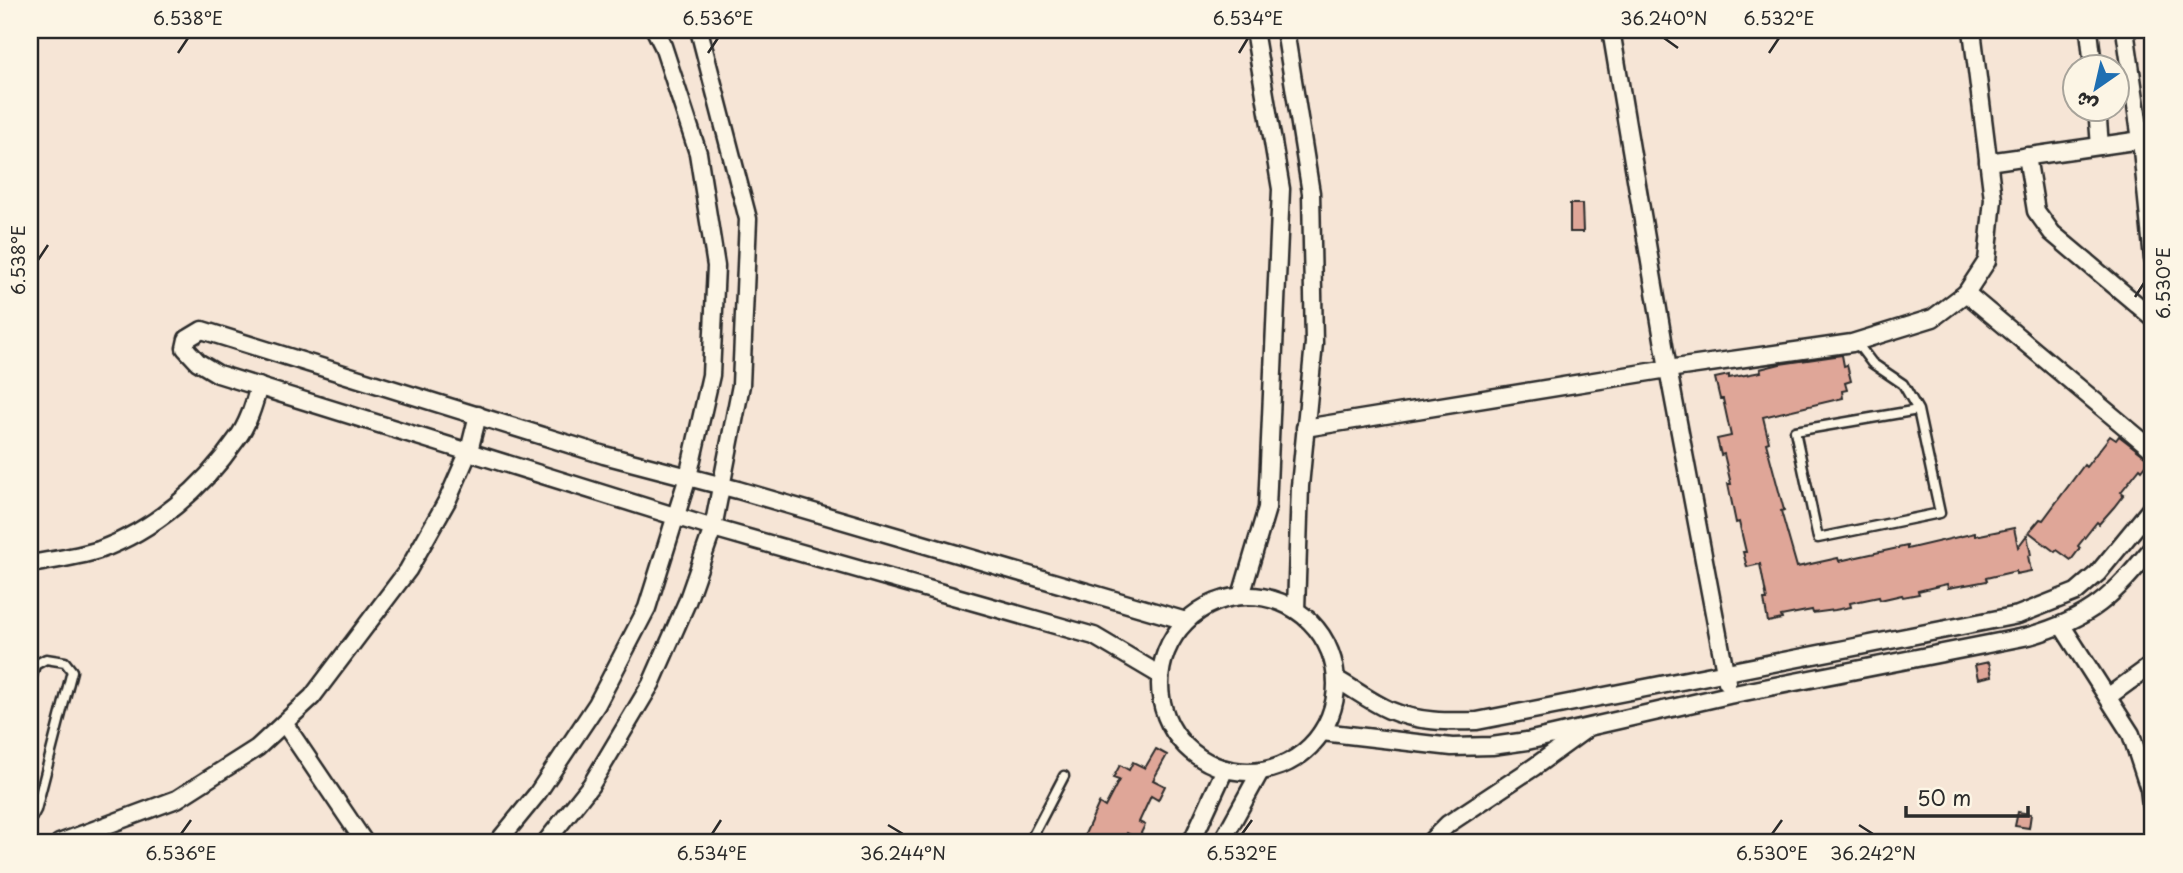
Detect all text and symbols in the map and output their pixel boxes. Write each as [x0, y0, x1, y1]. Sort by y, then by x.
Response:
text: 6.538°E [153, 4, 223, 31]
text: 6.536°E [683, 4, 753, 31]
text: 6.534°E [1213, 4, 1283, 31]
text: 36.240°N [1620, 4, 1708, 31]
text: 6.532°E [1744, 4, 1814, 31]
north arrow [2060, 52, 2130, 122]
text: ش [2069, 85, 2102, 120]
text: 6.538°E [4, 225, 31, 295]
text: 6.530°E [2149, 247, 2176, 319]
scale bar [1906, 775, 2029, 819]
text: 50 m [1917, 781, 1971, 813]
text: 6.536°E [146, 839, 216, 866]
text: 6.534°E [677, 839, 747, 866]
text: 36.244°N [860, 839, 946, 866]
text: 6.532°E [1207, 839, 1277, 866]
text: 6.530°E [1736, 839, 1808, 866]
text: 36.242°N [1830, 839, 1916, 866]

